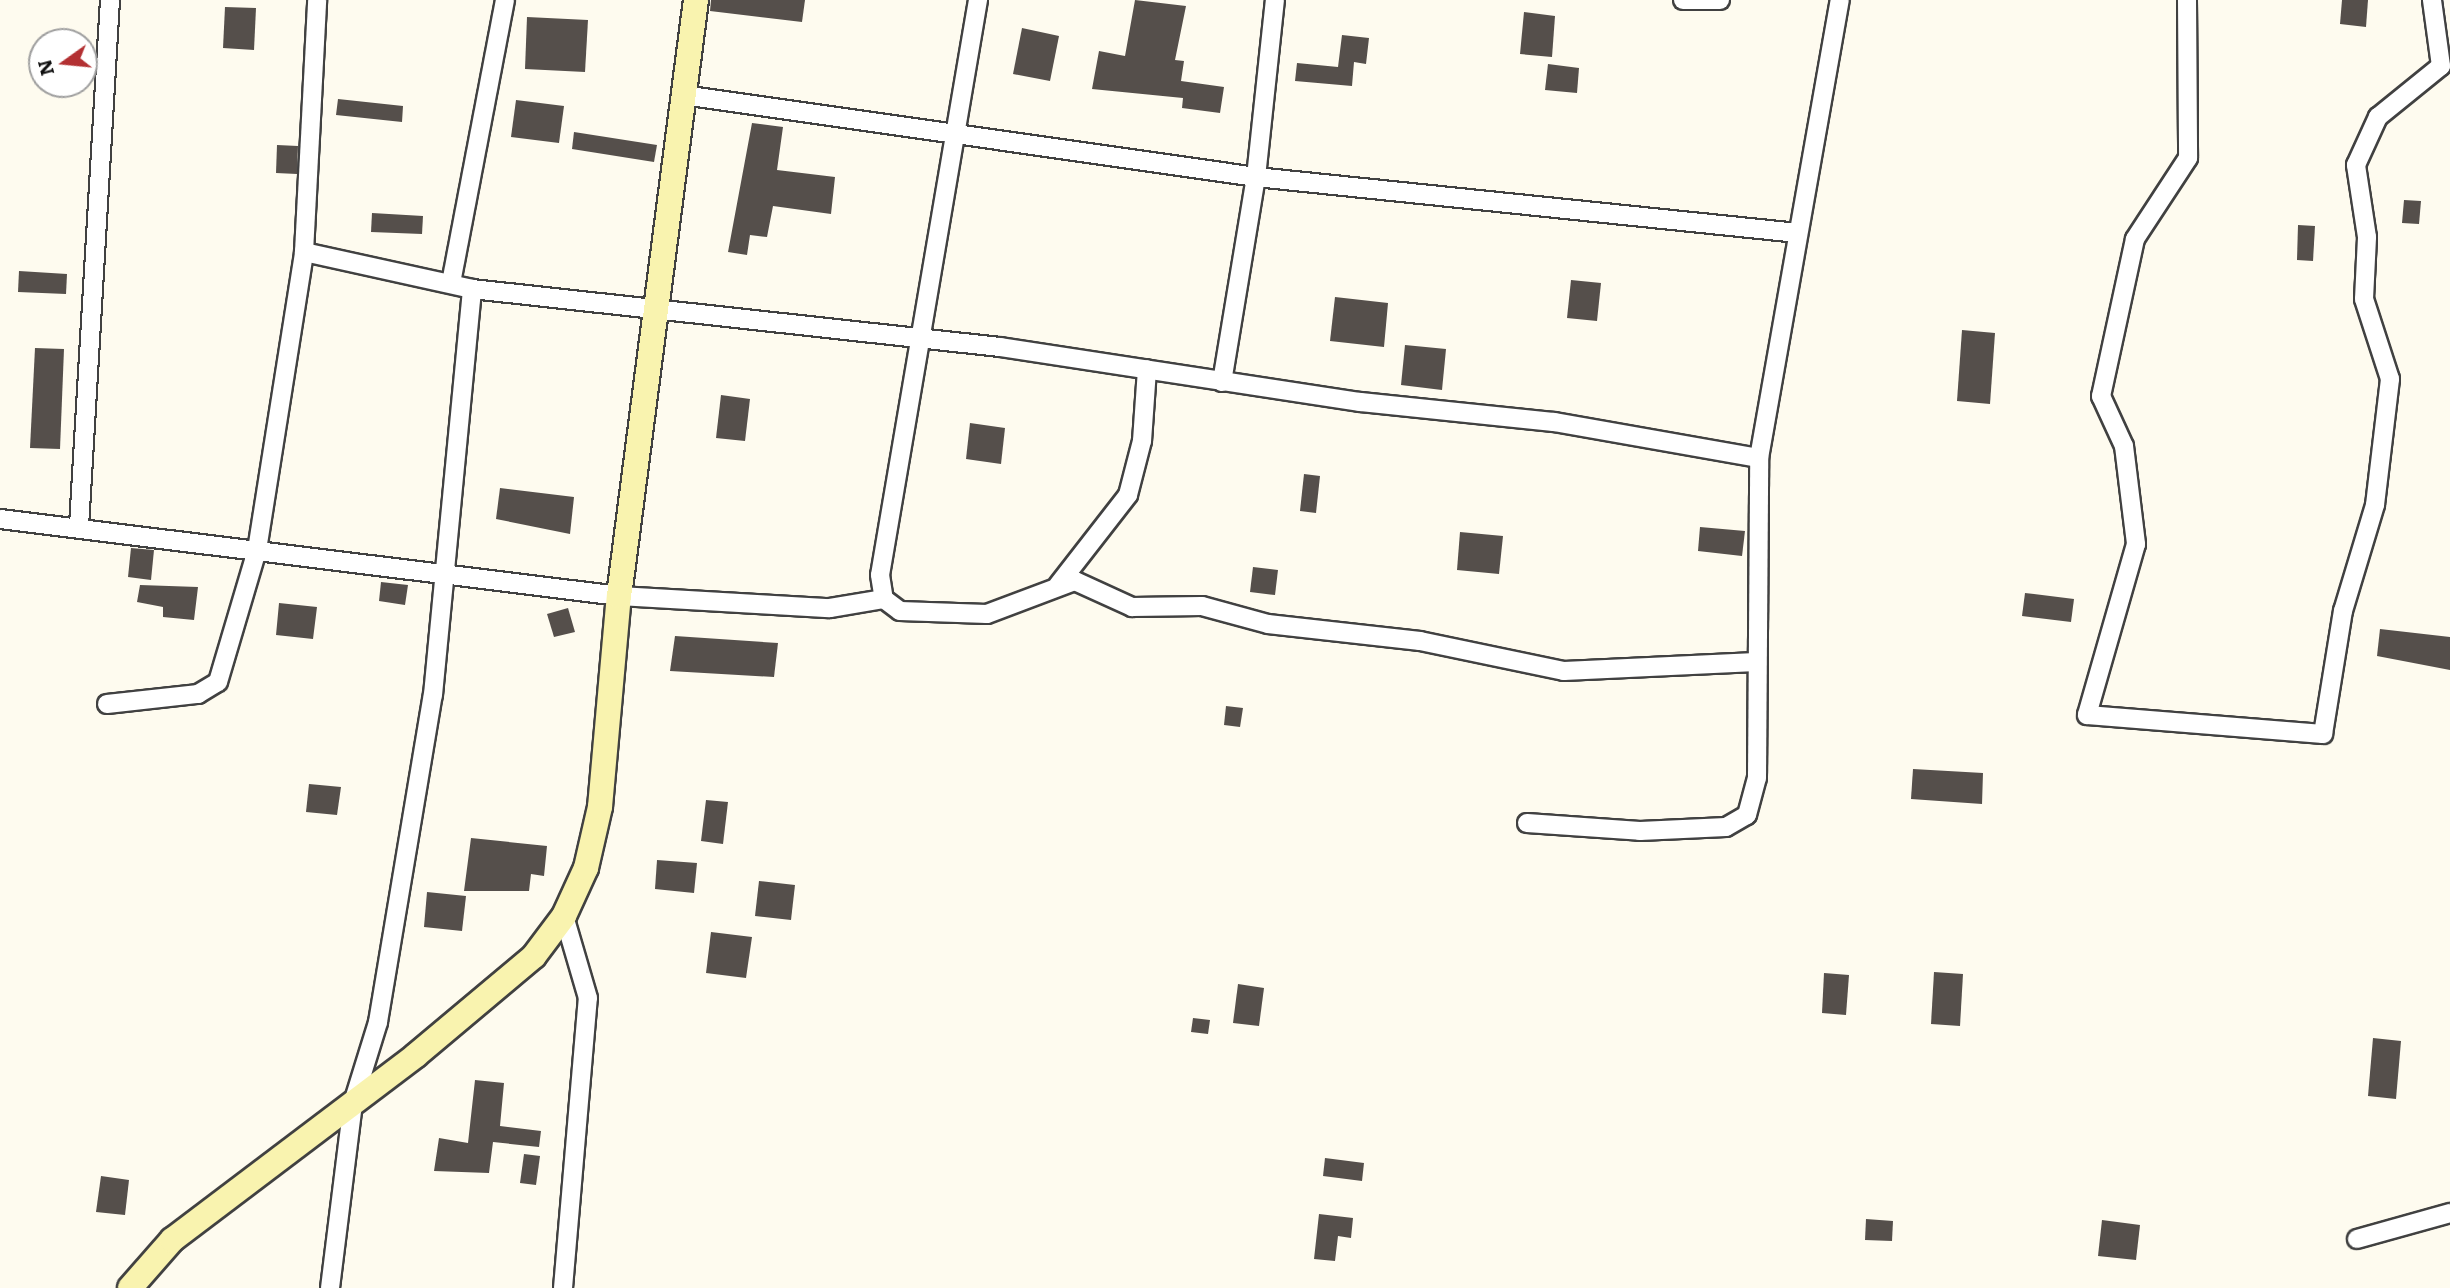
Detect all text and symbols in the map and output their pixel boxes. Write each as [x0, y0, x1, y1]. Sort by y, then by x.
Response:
north arrow [28, 28, 98, 98]
text: N [29, 57, 60, 79]

